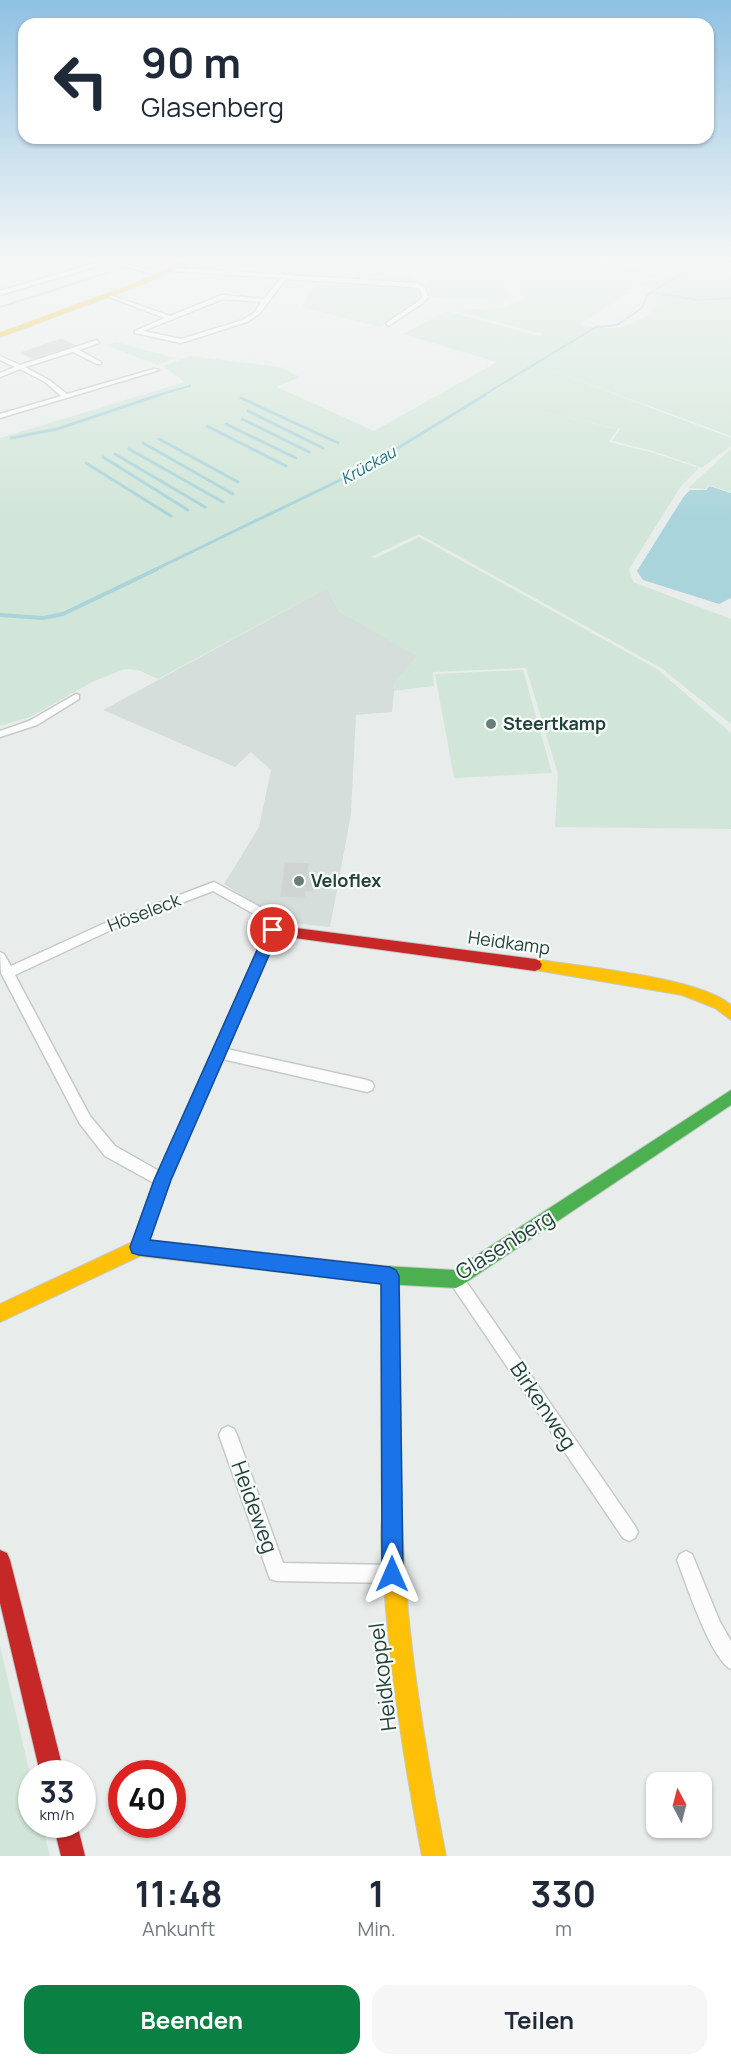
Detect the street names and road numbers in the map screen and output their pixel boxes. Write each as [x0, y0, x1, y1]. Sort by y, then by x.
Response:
street label: Höseleck [104, 887, 185, 937]
street label: Heidkamp [467, 924, 552, 960]
street label: Glasenberg [450, 1203, 559, 1285]
street label: Birkenweg [504, 1356, 584, 1455]
street label: Heideweg [225, 1457, 285, 1557]
street label: Heidkoppel [361, 1621, 403, 1733]

